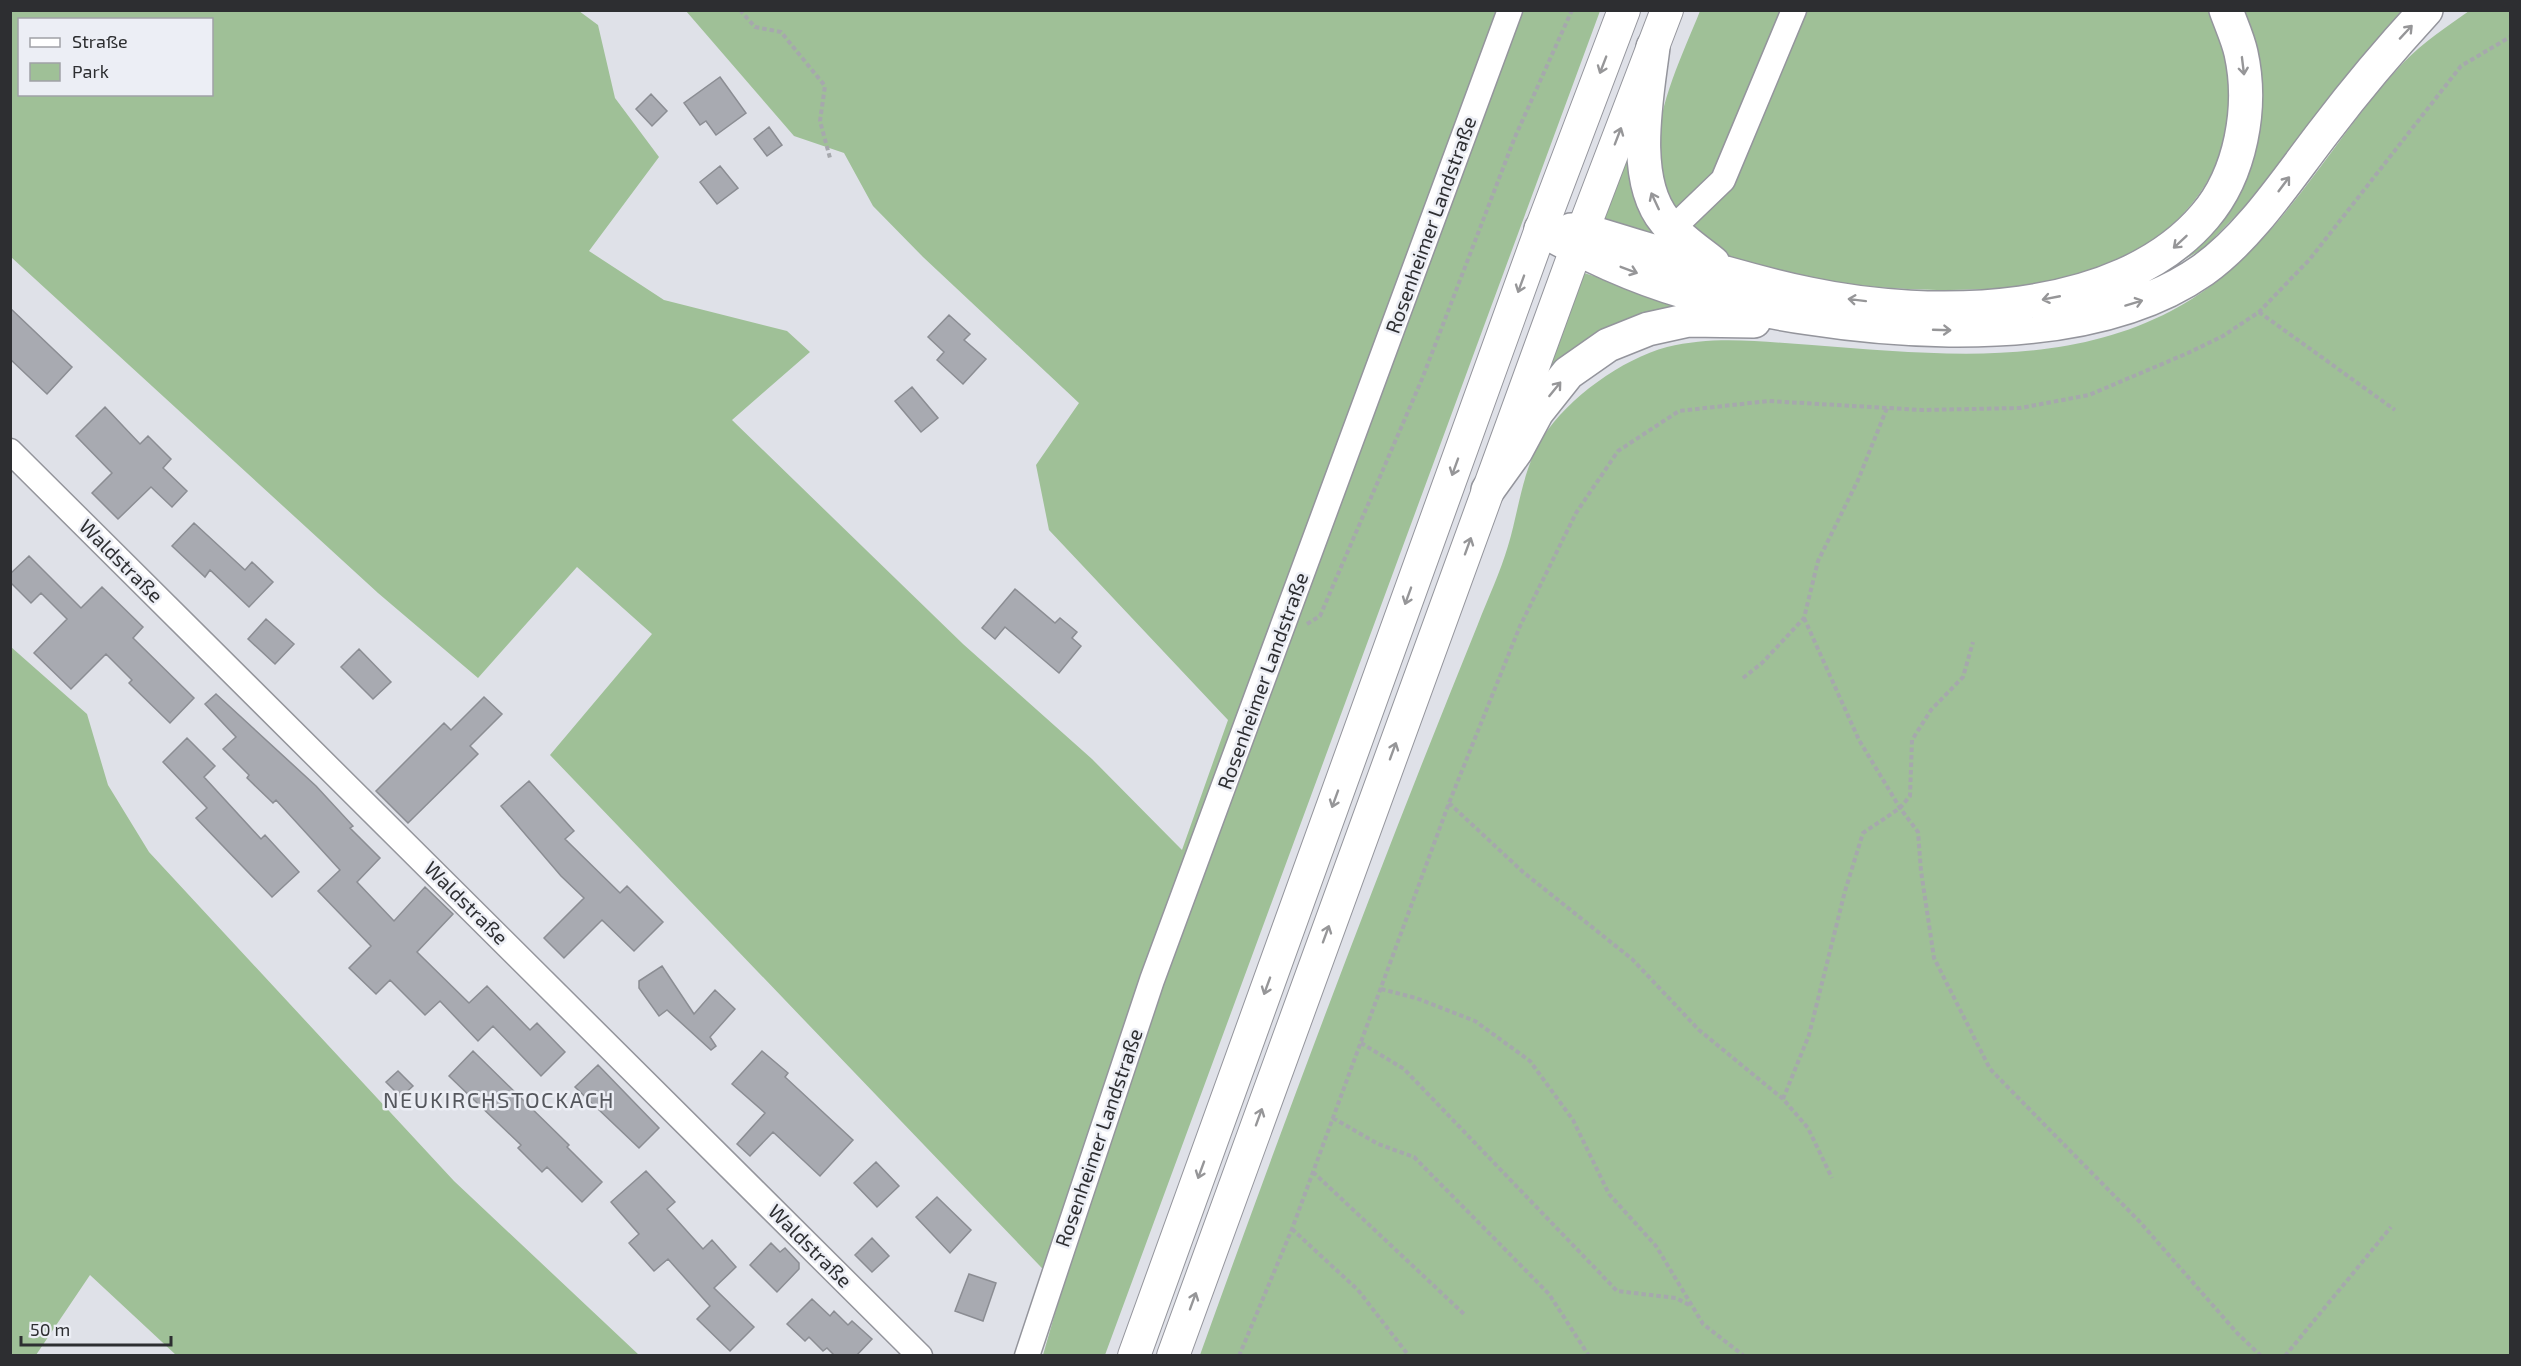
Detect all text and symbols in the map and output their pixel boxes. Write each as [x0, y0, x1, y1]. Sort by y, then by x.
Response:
legend [18, 18, 213, 96]
one-way arrow [2399, 25, 2413, 40]
text: Straße [72, 30, 128, 52]
one-way arrow [1597, 55, 1608, 74]
one-way arrow [2237, 56, 2248, 76]
text: Park [72, 60, 109, 82]
street label: Rosenheimer Landstraße [1380, 113, 1481, 336]
one-way arrow [1614, 128, 1625, 146]
one-way arrow [2278, 176, 2290, 192]
one-way arrow [1648, 193, 1660, 211]
one-way arrow [2173, 235, 2188, 249]
one-way arrow [1619, 265, 1638, 276]
one-way arrow [1515, 274, 1526, 292]
one-way arrow [2042, 293, 2062, 304]
one-way arrow [1848, 295, 1868, 306]
one-way arrow [2124, 297, 2143, 308]
one-way arrow [1932, 324, 1952, 335]
one-way arrow [1549, 381, 1562, 397]
one-way arrow [1448, 457, 1459, 476]
street label: Waldstraße [75, 514, 168, 607]
one-way arrow [1463, 537, 1474, 556]
street label: Rosenheimer Landstraße [1212, 569, 1313, 792]
one-way arrow [1402, 586, 1413, 605]
one-way arrow [1388, 742, 1399, 761]
one-way arrow [1328, 789, 1339, 808]
street label: Waldstraße [420, 856, 513, 949]
one-way arrow [1322, 925, 1333, 944]
one-way arrow [1261, 977, 1272, 995]
street label: Rosenheimer Landstraße [1049, 1025, 1147, 1250]
district label: NEUKIRCHSTOCKACH [383, 1086, 615, 1112]
one-way arrow [1255, 1108, 1266, 1127]
one-way arrow [1195, 1160, 1206, 1179]
street label: Waldstraße [764, 1199, 857, 1292]
one-way arrow [1188, 1292, 1199, 1310]
scale bar [21, 1309, 171, 1347]
text: 50 m [30, 1318, 70, 1340]

